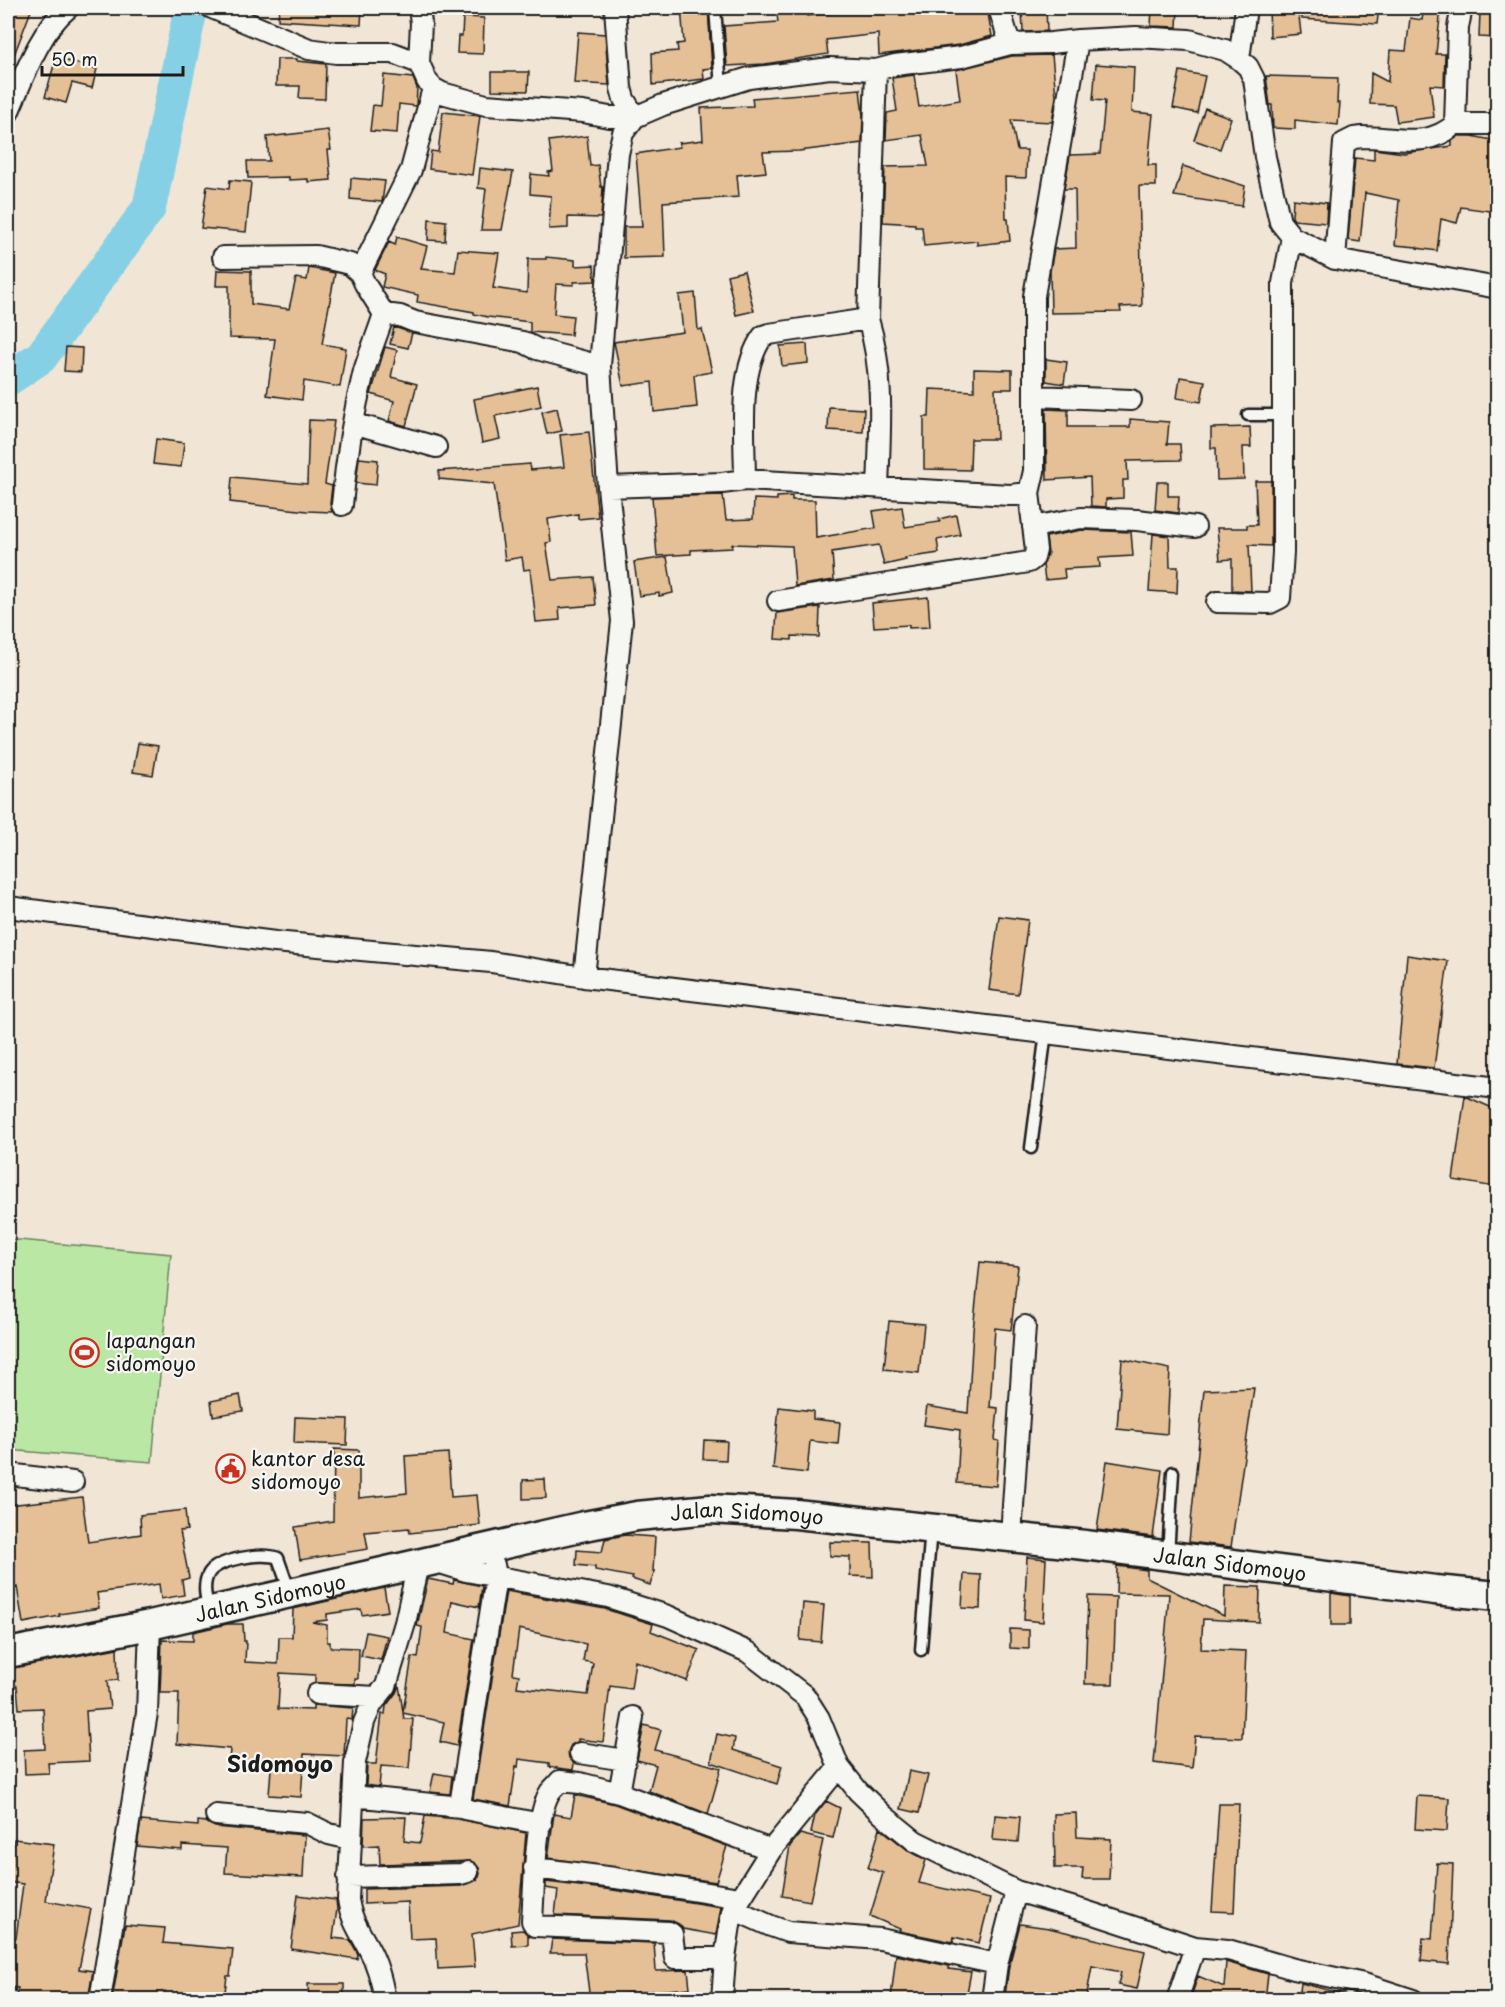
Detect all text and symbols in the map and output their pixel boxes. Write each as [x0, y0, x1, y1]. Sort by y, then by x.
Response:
scale bar [42, 39, 183, 77]
text: 50 m [51, 45, 98, 72]
place label: lapangan sidomoyo [106, 1325, 196, 1378]
sports icon: lapangan sidomoyo [69, 1336, 101, 1368]
place label: kantor desa sidomoyo [251, 1443, 366, 1496]
public building icon: kantor desa sidomoyo [214, 1453, 246, 1485]
street label: Jalan Sidomoyo [669, 1494, 825, 1532]
street label: Jalan Sidomoyo [1152, 1539, 1308, 1588]
street label: Jalan Sidomoyo [192, 1566, 349, 1629]
district label: Sidomoyo [227, 1746, 333, 1779]

